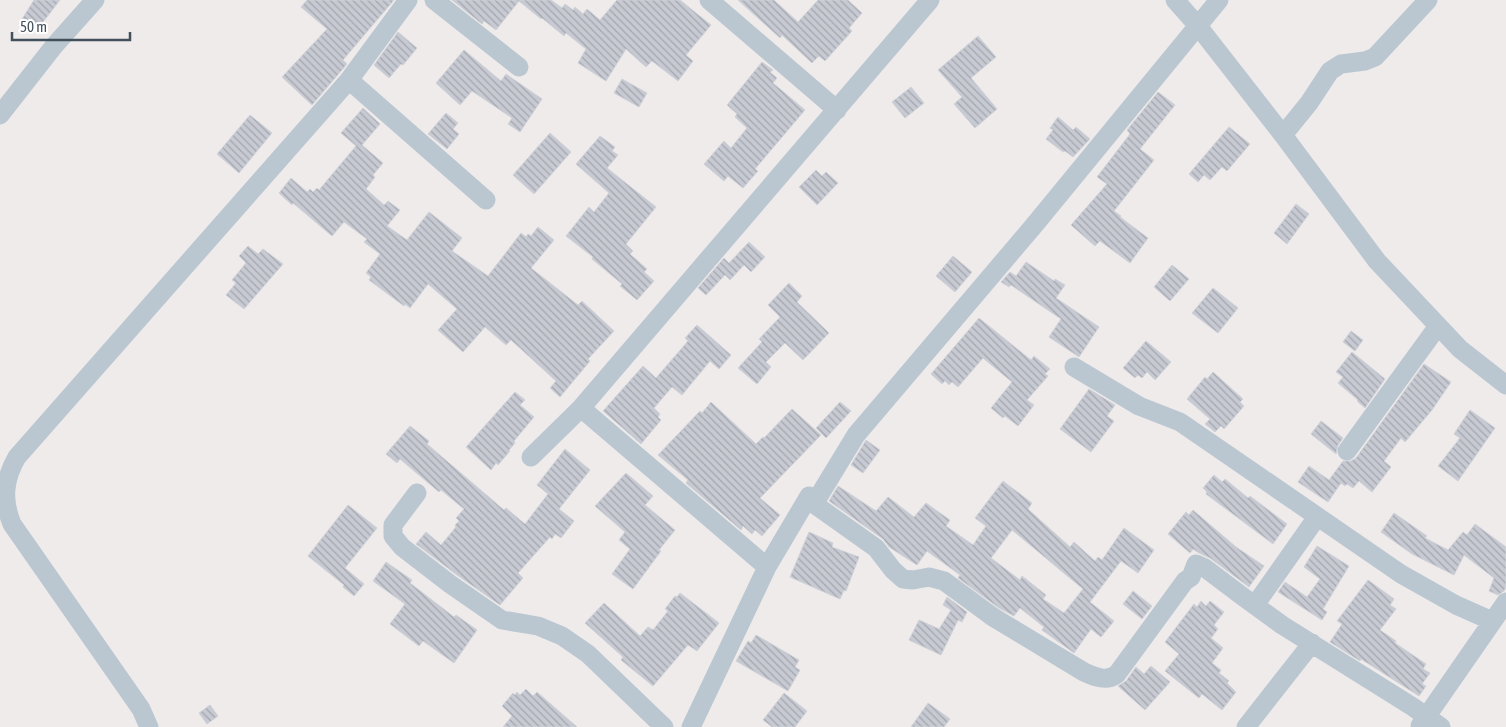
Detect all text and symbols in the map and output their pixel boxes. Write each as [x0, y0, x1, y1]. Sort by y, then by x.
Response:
scale bar [12, 10, 130, 42]
text: 50 m [20, 18, 47, 35]

